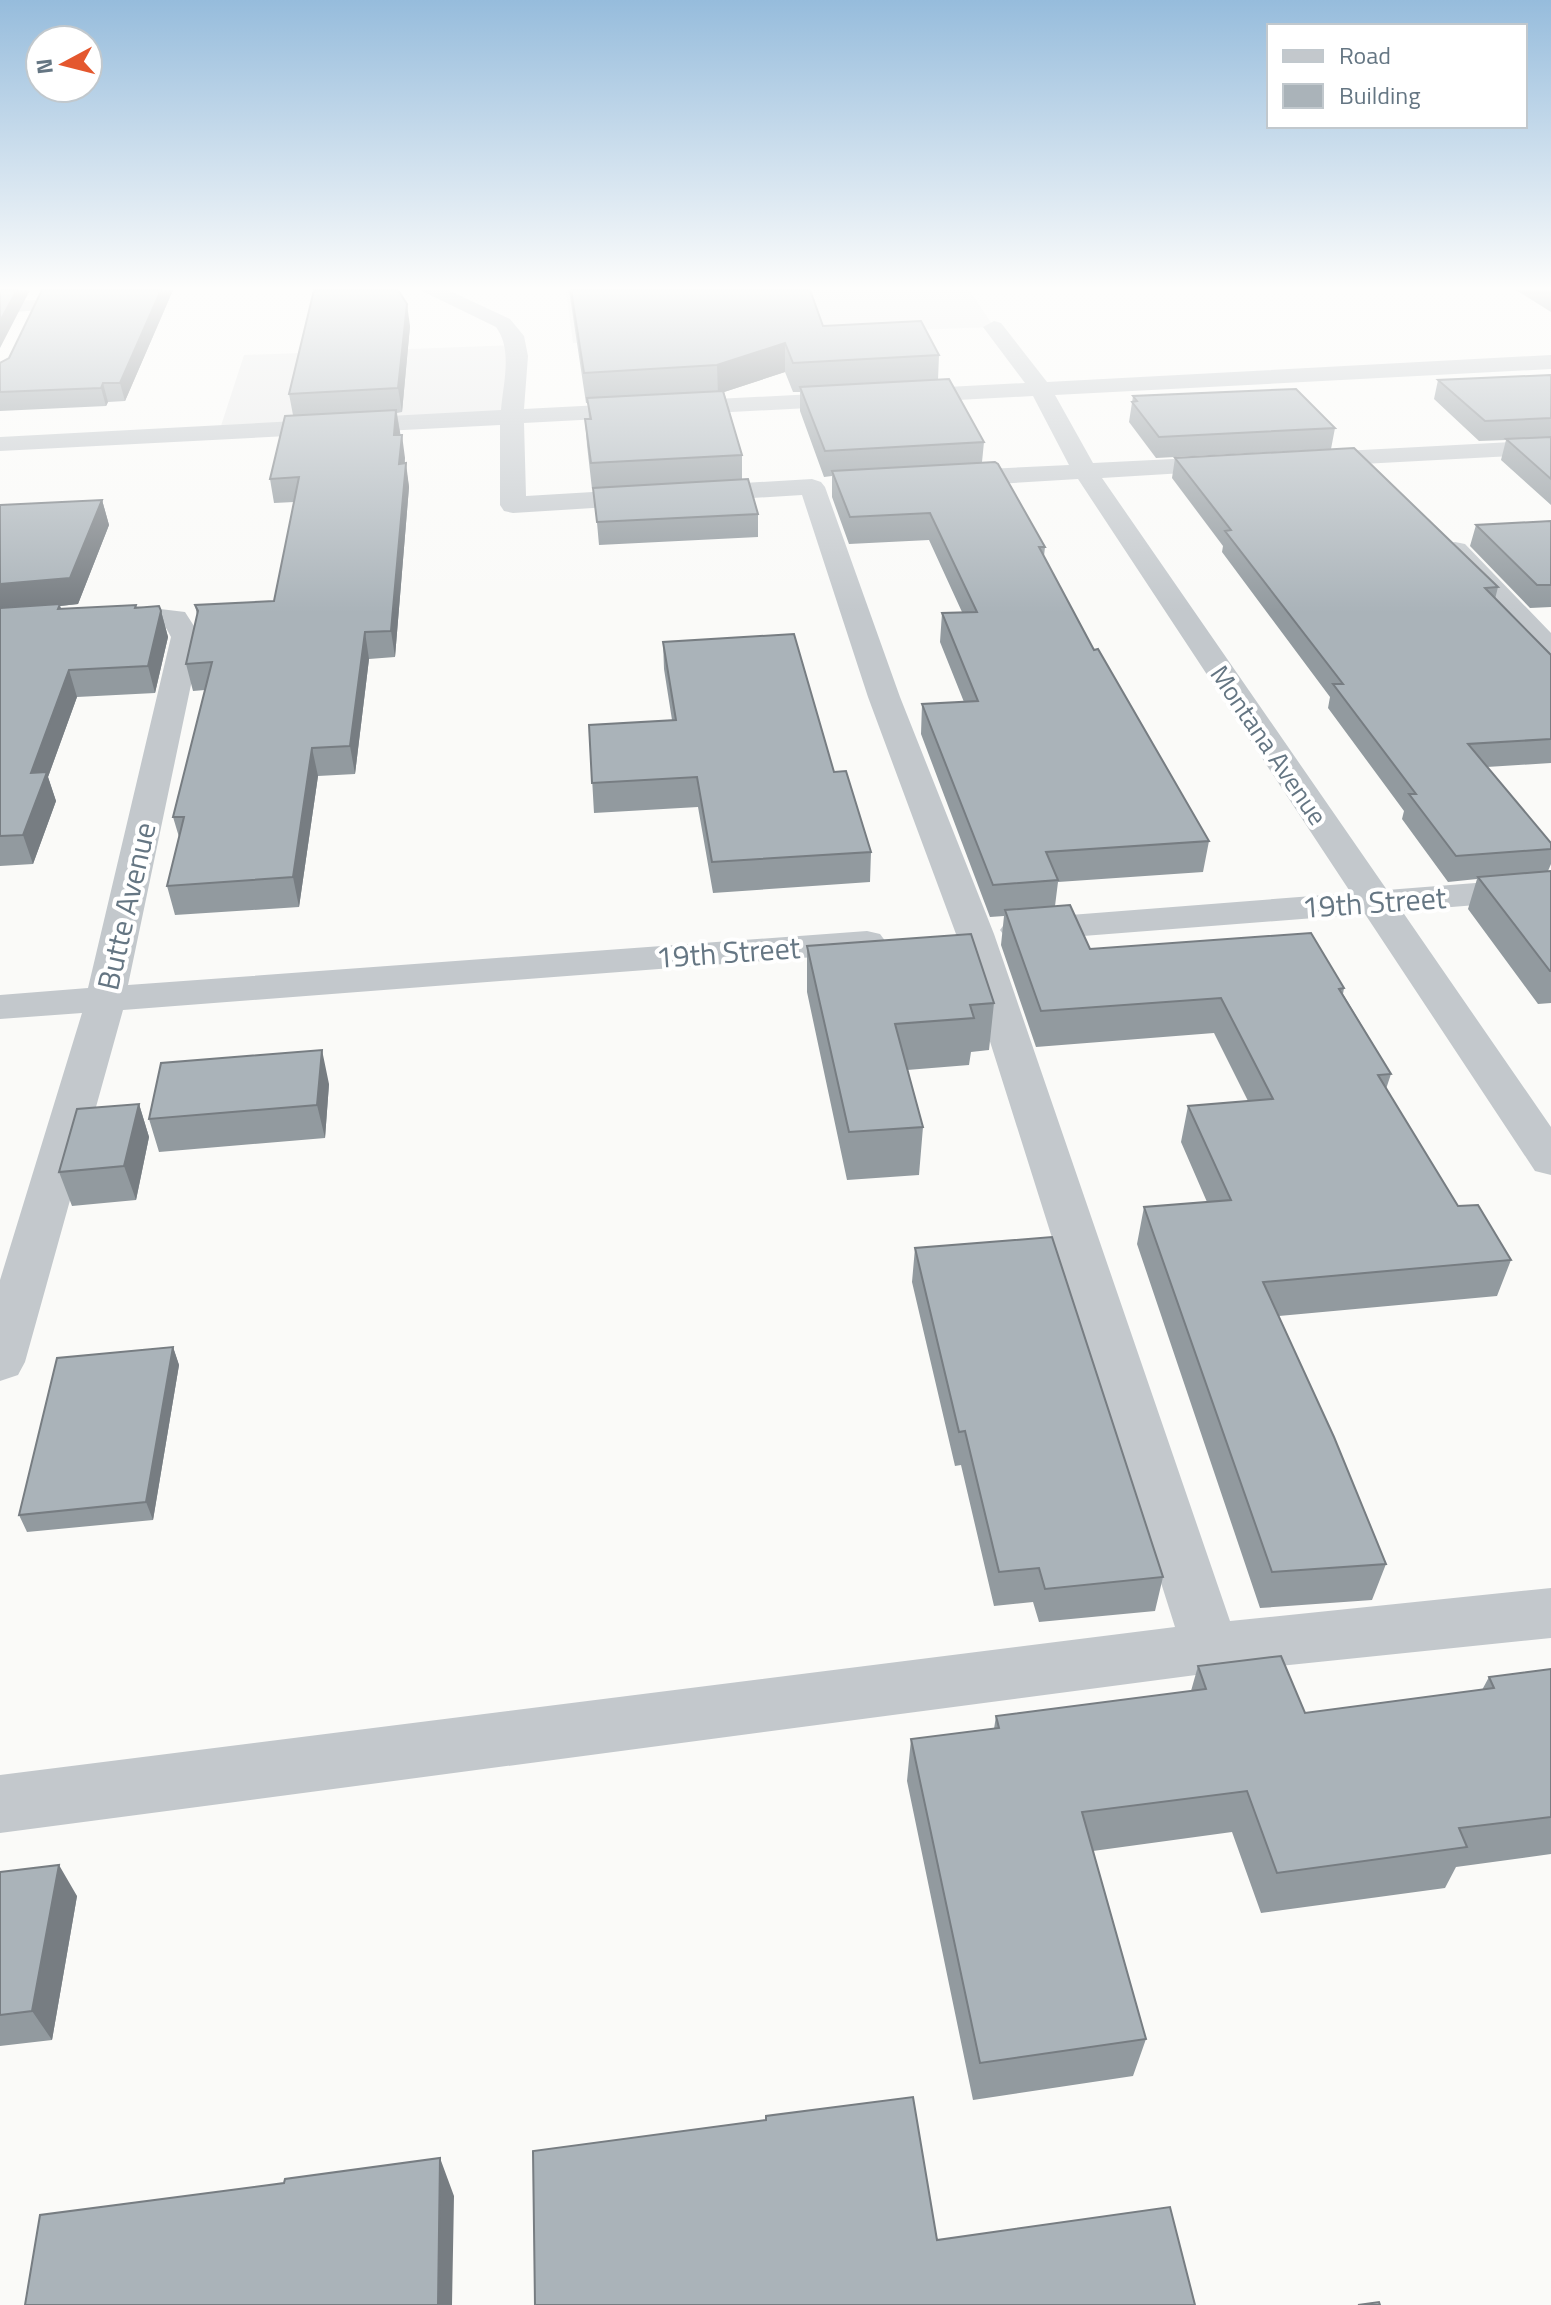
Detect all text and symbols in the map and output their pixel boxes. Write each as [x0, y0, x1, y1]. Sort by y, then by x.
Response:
north arrow [24, 24, 104, 104]
legend [1267, 24, 1527, 128]
text: Road [1339, 37, 1391, 73]
text: N [26, 57, 62, 76]
text: Building [1339, 77, 1421, 113]
street label: Montana Avenue [1201, 657, 1337, 833]
street label: Butte Avenue [84, 817, 168, 995]
street label: 19th Street [1300, 874, 1448, 930]
street label: 19th Street [654, 924, 802, 980]

